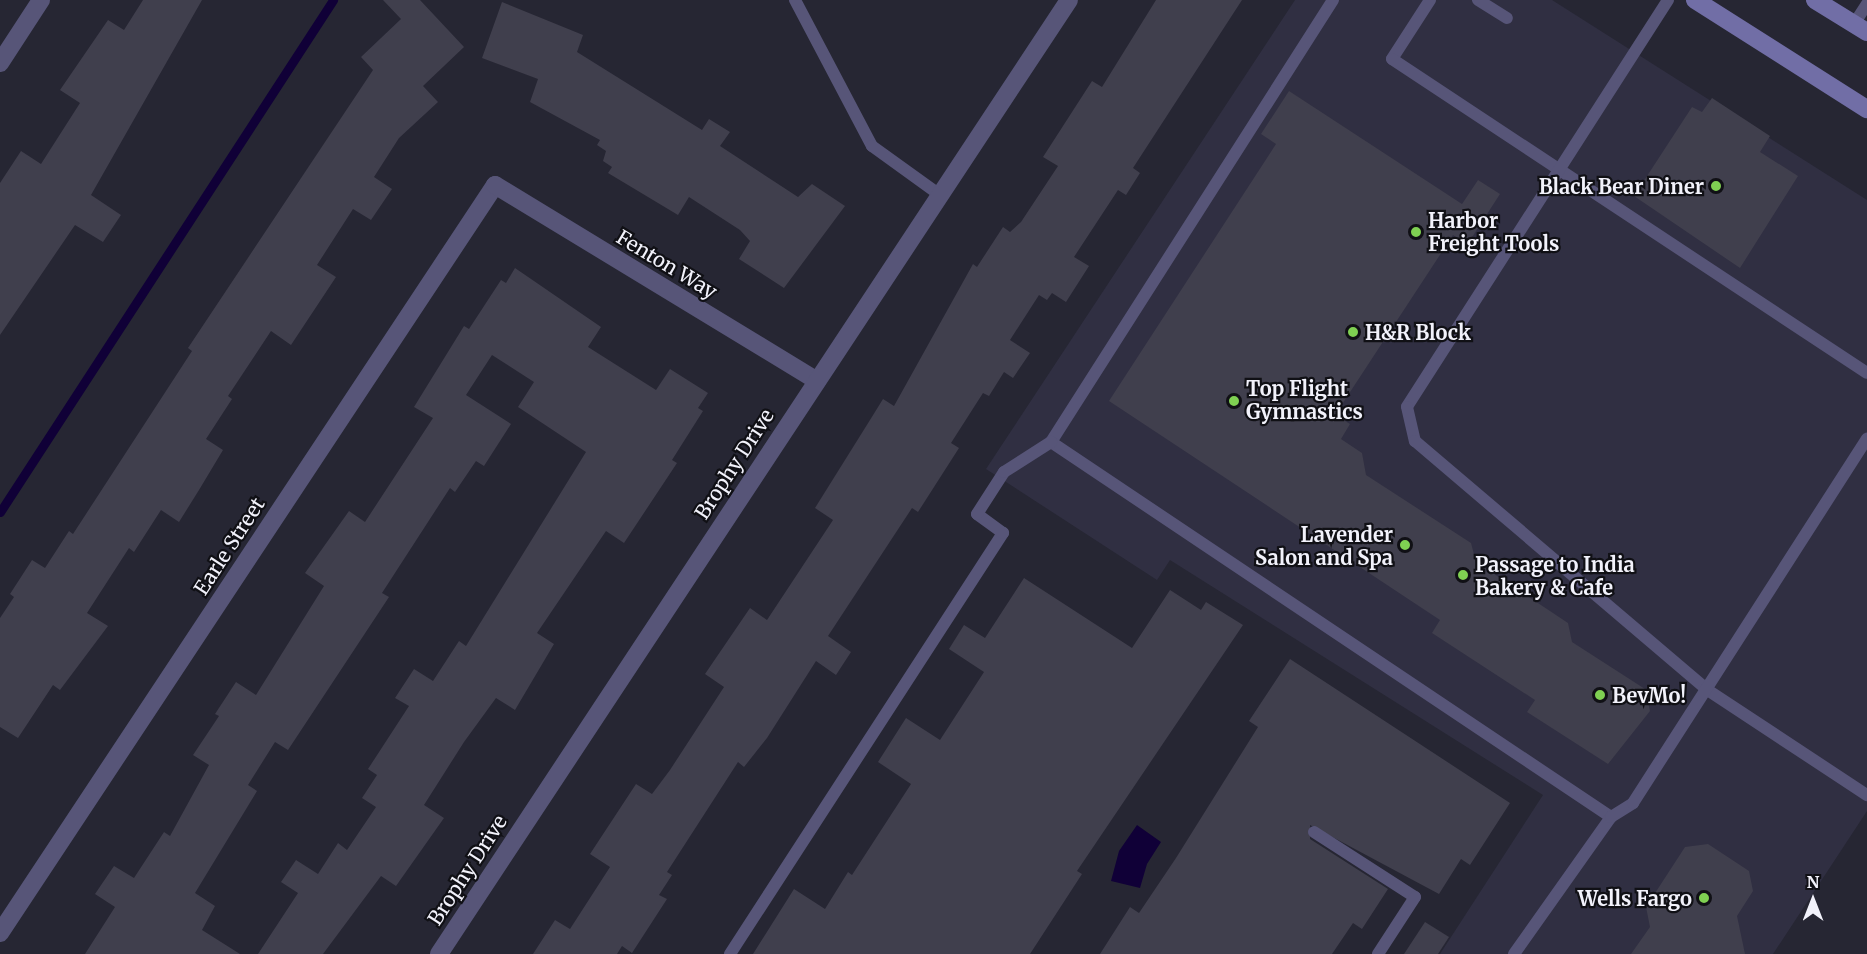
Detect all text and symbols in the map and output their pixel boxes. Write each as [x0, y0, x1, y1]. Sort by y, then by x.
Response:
place label: Black Bear Diner [1539, 174, 1704, 198]
marker: Black Bear Diner [1709, 179, 1723, 193]
place label: Harbor Freight Tools [1428, 208, 1559, 255]
street label: Fenton Way [612, 225, 722, 303]
marker: Harbor Freight Tools [1409, 225, 1423, 239]
place label: H&R Block [1365, 320, 1471, 344]
marker: H&R Block [1346, 325, 1360, 339]
place label: Top Flight Gymnastics [1246, 377, 1363, 424]
marker: Top Flight Gymnastics [1227, 394, 1241, 408]
street label: Brophy Drive [689, 404, 779, 524]
street label: Earle Street [189, 493, 269, 599]
place label: Lavender Salon and Spa [1255, 522, 1393, 569]
marker: Lavender Salon and Spa [1398, 538, 1412, 552]
place label: Passage to India Bakery & Cafe [1475, 552, 1635, 599]
marker: Passage to India Bakery & Cafe [1456, 568, 1470, 582]
place label: BevMo! [1612, 683, 1686, 707]
marker: BevMo! [1593, 688, 1607, 702]
street label: Brophy Drive [422, 810, 512, 930]
north arrow [1783, 870, 1843, 930]
text: N [1807, 872, 1819, 892]
place label: Wells Fargo [1578, 886, 1692, 910]
marker: Wells Fargo [1697, 891, 1711, 905]

